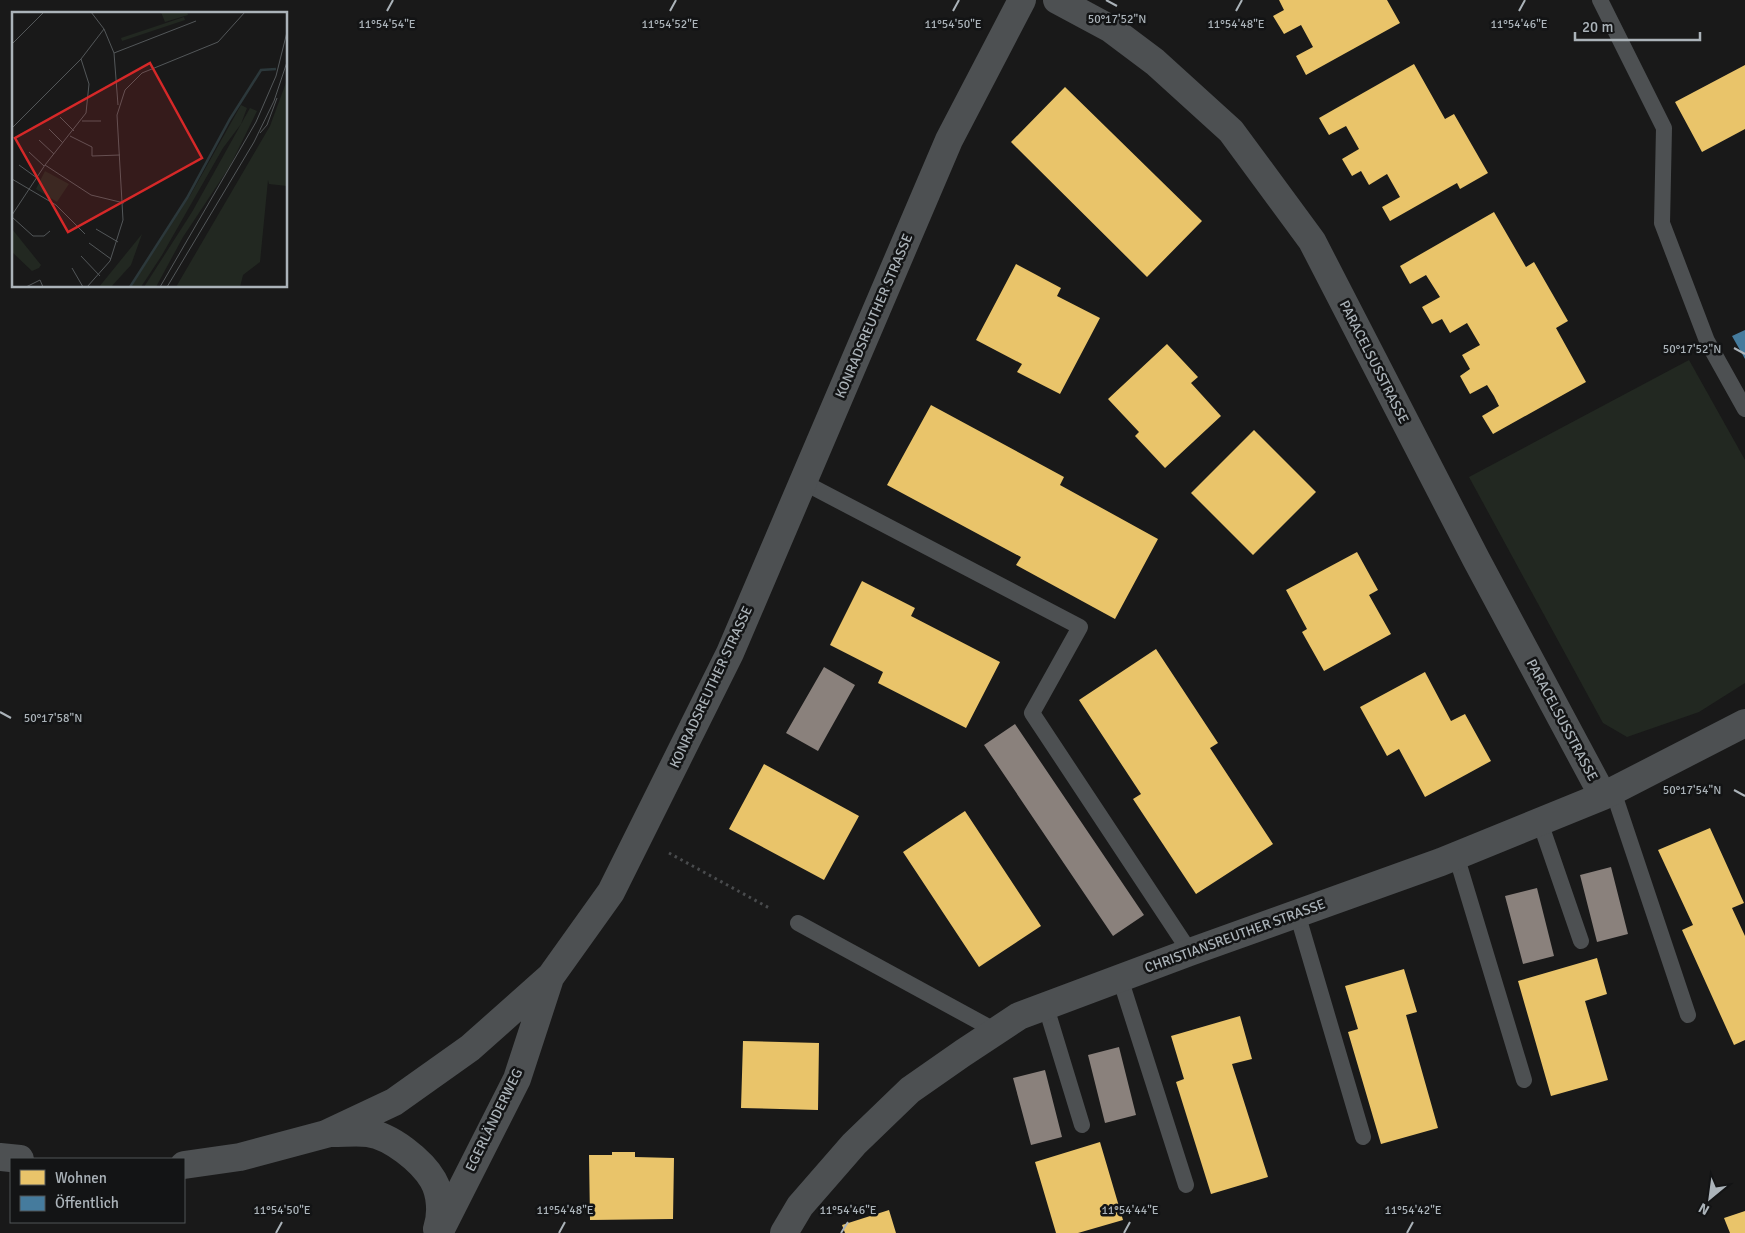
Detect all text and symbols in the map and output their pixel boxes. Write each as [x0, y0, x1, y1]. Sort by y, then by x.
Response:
scale bar [1575, 10, 1700, 42]
inset map [12, 12, 288, 288]
text: 50°17'52"N [1088, 12, 1146, 27]
text: 11°54'54"E [358, 17, 416, 32]
text: 11°54'52"E [641, 17, 699, 32]
text: 11°54'50"E [924, 17, 982, 32]
text: 11°54'48"E [1207, 17, 1265, 32]
text: 11°54'46"E [1490, 17, 1548, 32]
text: 20 m [1582, 18, 1613, 36]
street label: KONRADSREUTHER STRASSE [832, 231, 916, 401]
street label: PARACELSUSSTRASSE [1336, 298, 1412, 426]
text: 50°17'52"N [1663, 342, 1721, 357]
street label: KONRADSREUTHER STRASSE [666, 603, 756, 771]
street label: PARACELSUSSTRASSE [1523, 656, 1601, 784]
text: 50°17'58"N [24, 711, 82, 726]
text: 50°17'54"N [1663, 783, 1721, 798]
street label: CHRISTIANSREUTHER STRASSE [1142, 895, 1328, 977]
street label: EGERLÄNDERWEG [462, 1066, 526, 1174]
legend [10, 1158, 185, 1223]
text: Wohnen [55, 1169, 107, 1187]
north arrow [1685, 1173, 1735, 1223]
text: Öffentlich [55, 1194, 119, 1212]
text: N [1696, 1199, 1712, 1219]
text: 11°54'50"E [253, 1203, 311, 1218]
text: 11°54'48"E [536, 1203, 594, 1218]
text: 11°54'46"E [819, 1203, 877, 1218]
text: 11°54'44"E [1101, 1203, 1159, 1218]
text: 11°54'42"E [1384, 1203, 1442, 1218]

